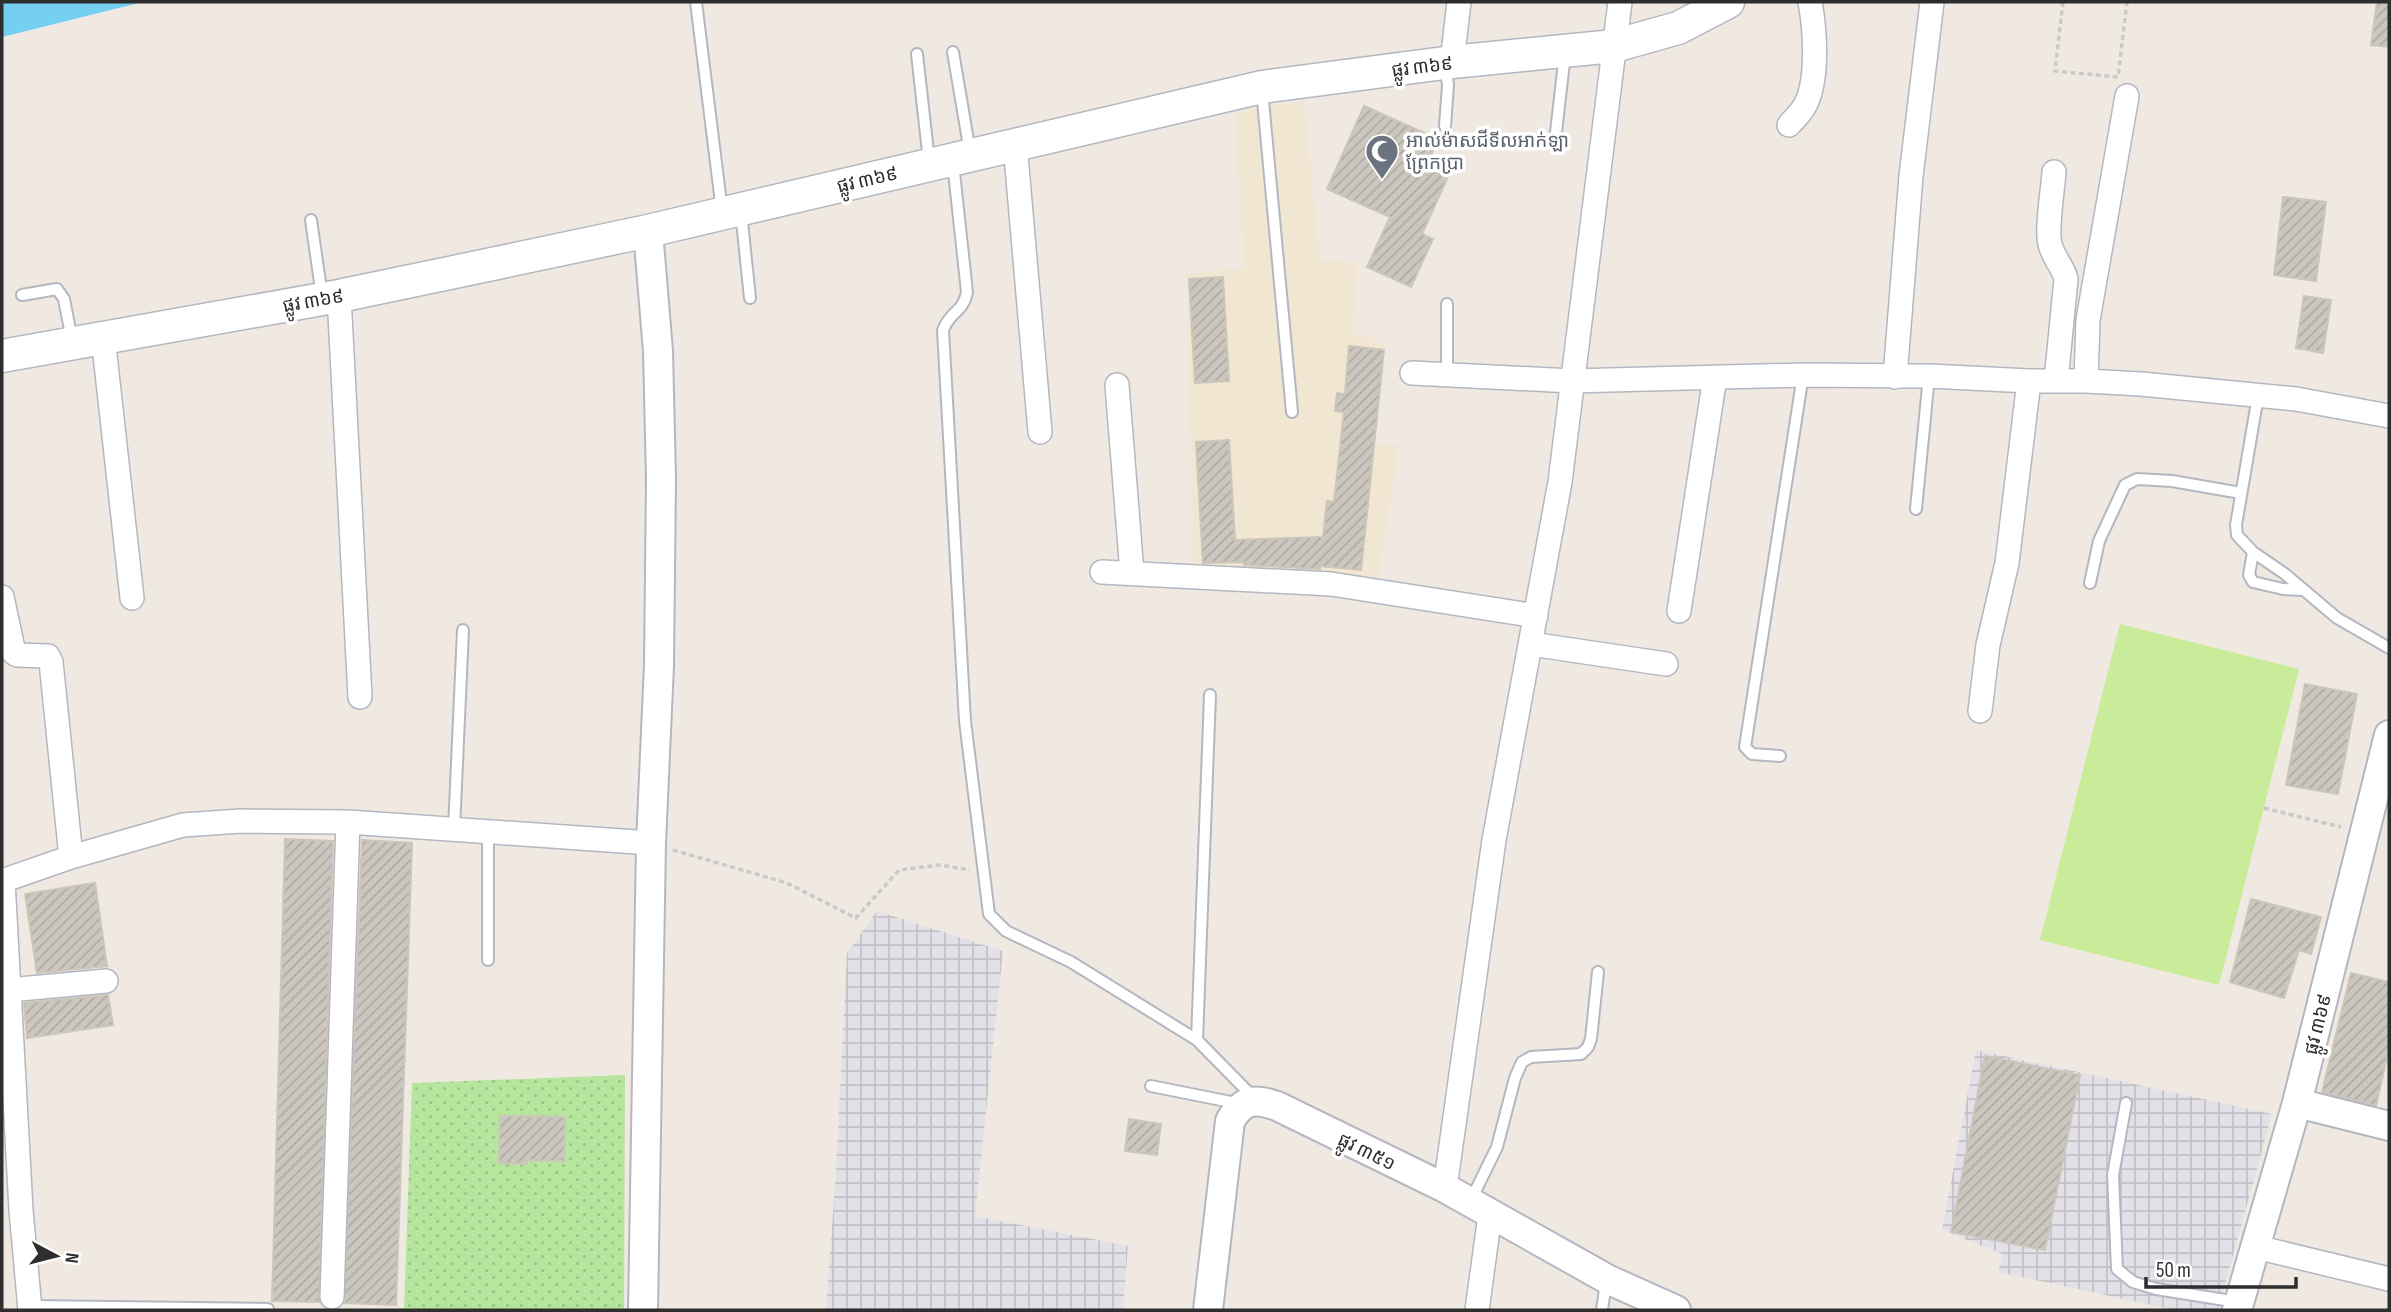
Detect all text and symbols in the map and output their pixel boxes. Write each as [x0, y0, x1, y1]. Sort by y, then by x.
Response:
street label: ផ្លូវ ៣៦៩ [1390, 52, 1455, 87]
place label: អាល់ម៉ាសជីទីលអាក់ឡា ព្រែកប្រា [1406, 129, 1569, 175]
mosque icon: អាល់ម៉ាសជីទីលអាក់ឡា ព្រែកប្រា [1363, 132, 1401, 181]
street label: ផ្លូវ ៣៦៩ [835, 162, 901, 203]
street label: ផ្លូវ ៣៦៩ [281, 285, 346, 323]
street label: ផ្លូវ ៣៦៩ [2300, 992, 2342, 1058]
street label: ផ្លូវ ៣៥១ [1332, 1128, 1399, 1180]
north arrow [21, 1221, 91, 1291]
scale bar [2146, 1246, 2296, 1290]
text: N [59, 1251, 83, 1264]
text: 50 m [2156, 1258, 2191, 1283]

